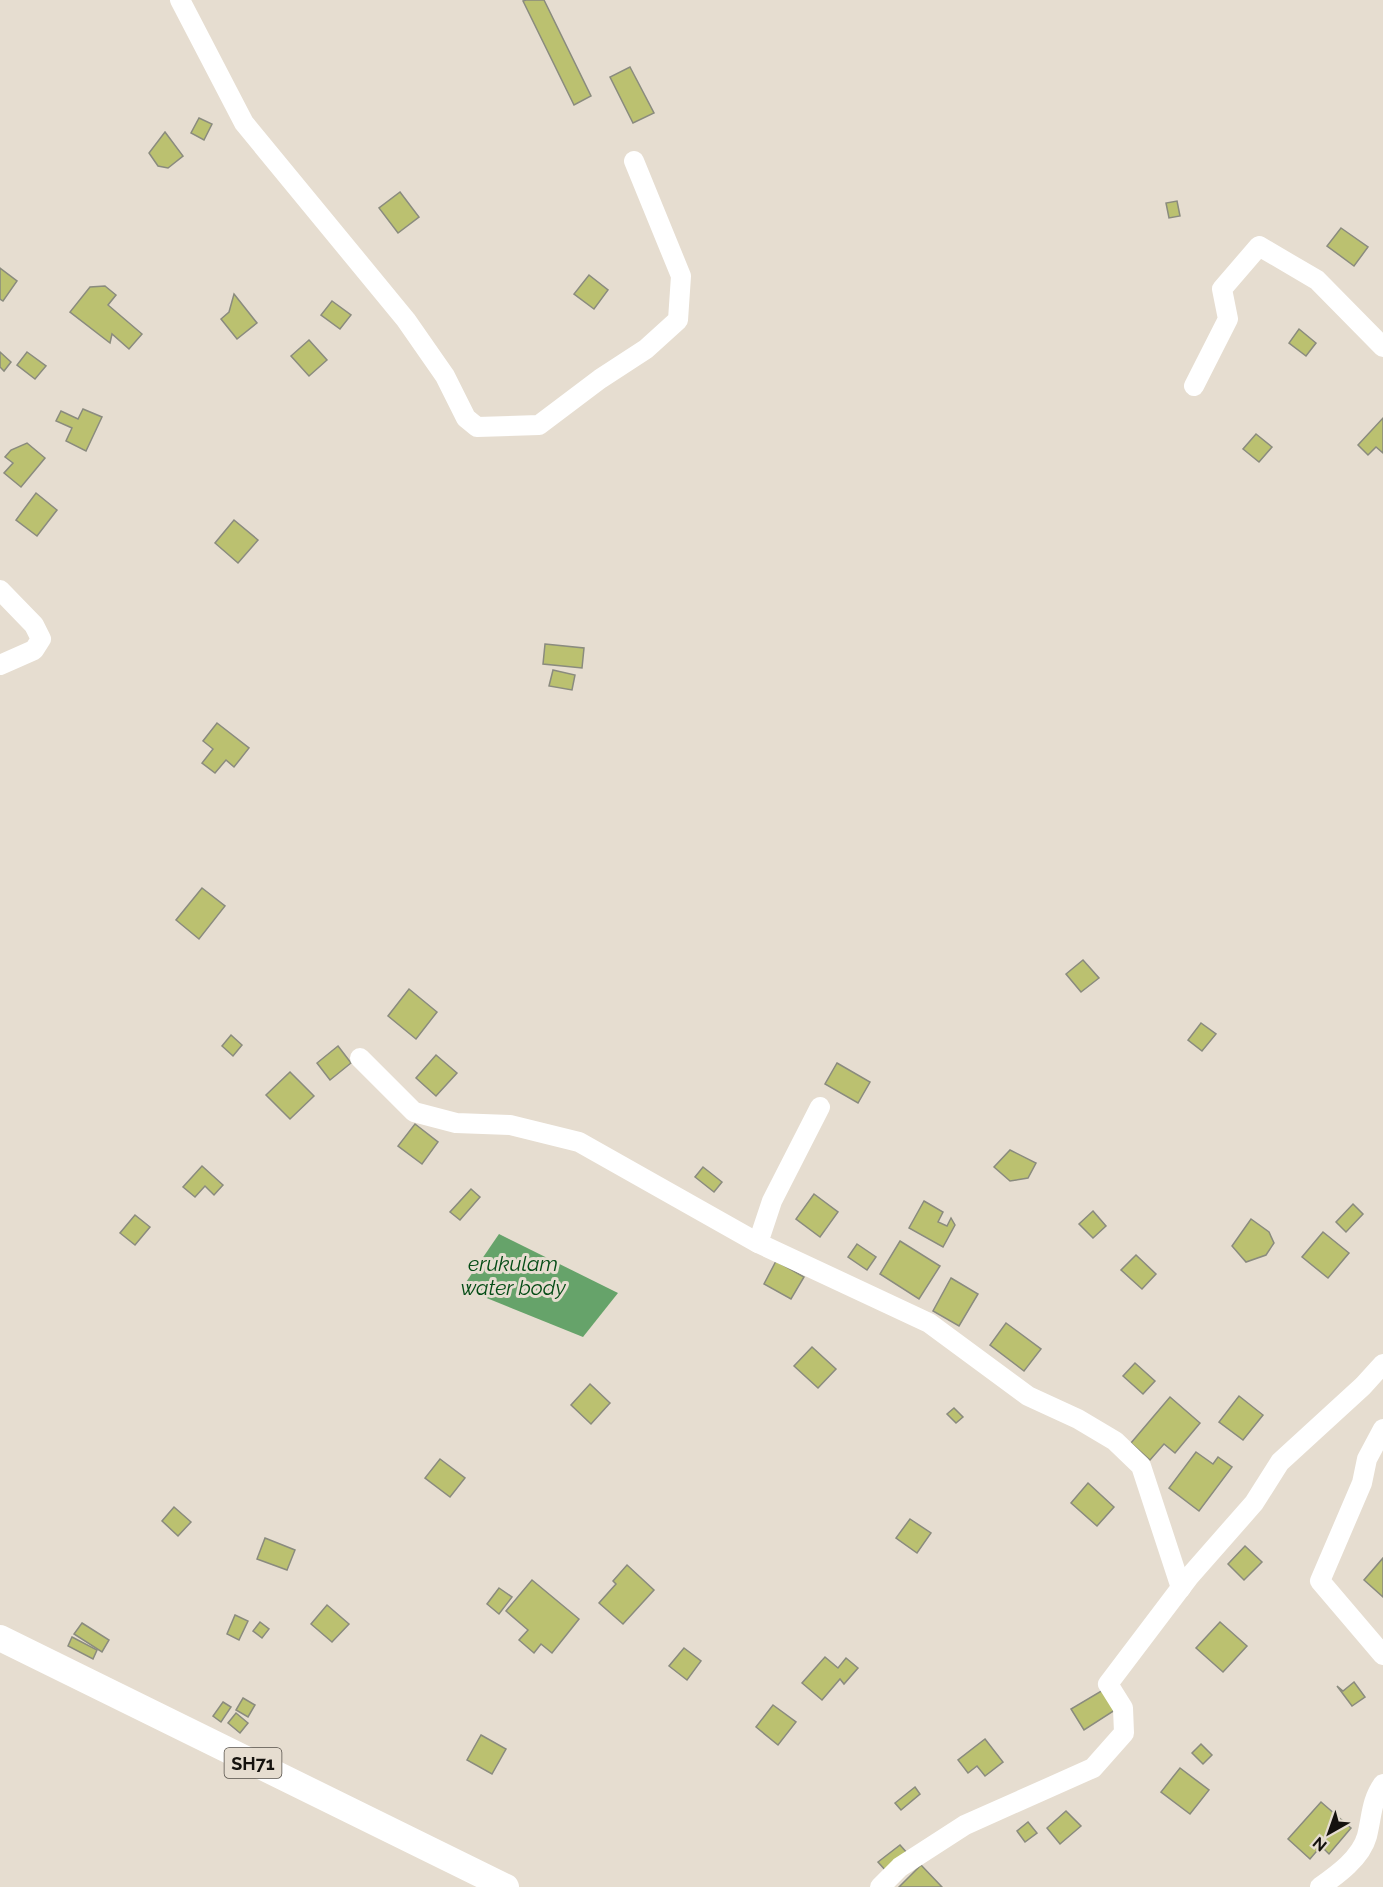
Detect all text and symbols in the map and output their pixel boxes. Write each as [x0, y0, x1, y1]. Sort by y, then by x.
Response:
water label: erukulam water body [460, 1251, 566, 1300]
road number: SH71 [224, 1748, 282, 1778]
north arrow [1299, 1803, 1359, 1863]
text: N [1309, 1833, 1330, 1855]

